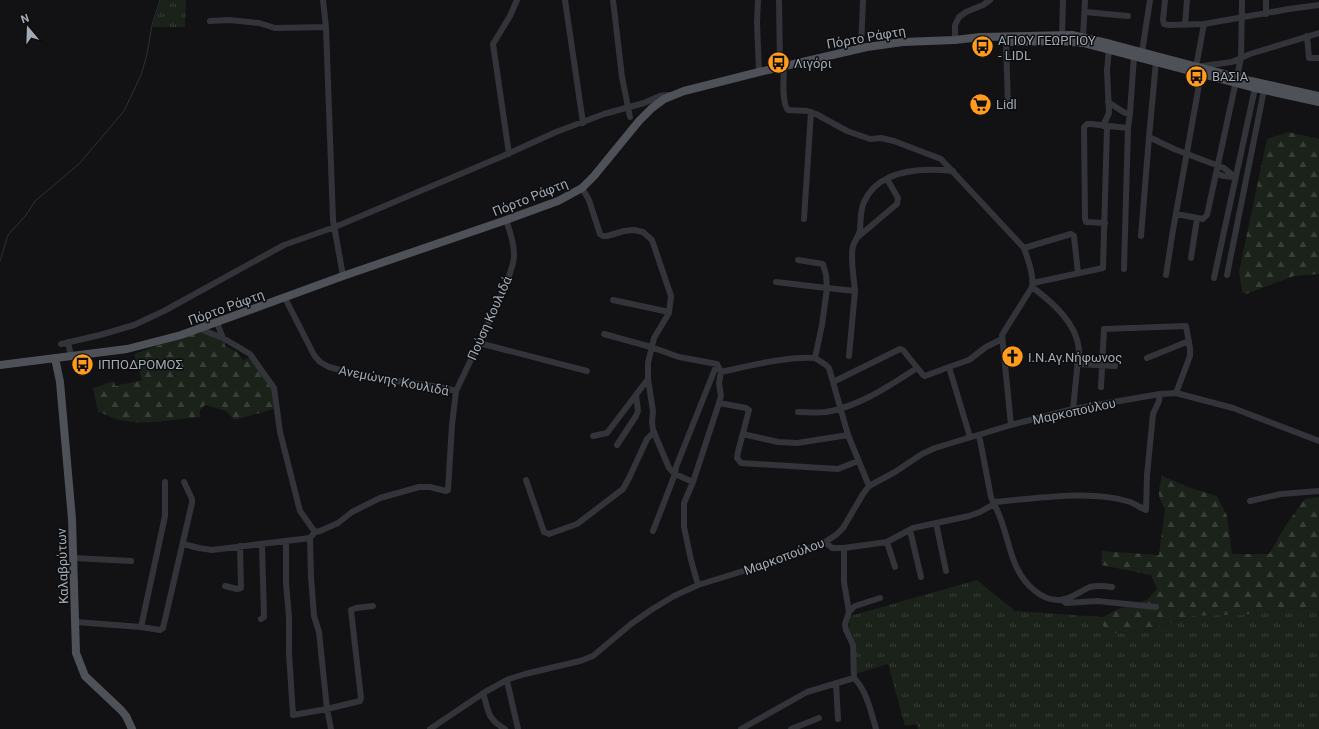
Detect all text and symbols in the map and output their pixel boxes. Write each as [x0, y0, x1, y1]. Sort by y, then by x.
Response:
north arrow [8, 8, 48, 48]
text: N [19, 12, 31, 26]
street label: Πόρτο Ράφτη [825, 23, 907, 52]
place label: ΑΓΙΟΥ ΓΕΩΡΓΙΟΥ - LIDL [998, 33, 1096, 63]
bus stop icon: ΑΓΙΟΥ ΓΕΩΡΓΙΟΥ - LIDL [970, 34, 996, 60]
bus stop icon: Λιγόρι [765, 50, 791, 76]
place label: Λιγόρι [794, 56, 832, 71]
bus stop icon: ΒΑΣΙΑ [1184, 63, 1210, 89]
place label: ΒΑΣΙΑ [1212, 69, 1249, 84]
supermarket icon: Lidl [968, 91, 994, 117]
place label: Lidl [996, 97, 1017, 112]
street label: Πόρτο Ράφτη [490, 176, 570, 219]
street label: Πούση Κουλιδά [464, 273, 515, 363]
street label: Πόρτο Ράφτη [186, 287, 266, 328]
church icon: Ι.Ν.Αγ.Νήφωνος [1000, 344, 1026, 370]
place label: Ι.Ν.Αγ.Νήφωνος [1028, 350, 1122, 365]
bus stop icon: ΙΠΠΟΔΡΟΜΟΣ [70, 351, 96, 377]
place label: ΙΠΠΟΔΡΟΜΟΣ [98, 357, 183, 372]
street label: Ανεμώνης Κουλιδά [337, 362, 451, 399]
street label: Μαρκοπούλου [1031, 395, 1117, 428]
street label: Καλαβρύτων [54, 527, 71, 604]
street label: Μαρκοπούλου [742, 535, 827, 578]

